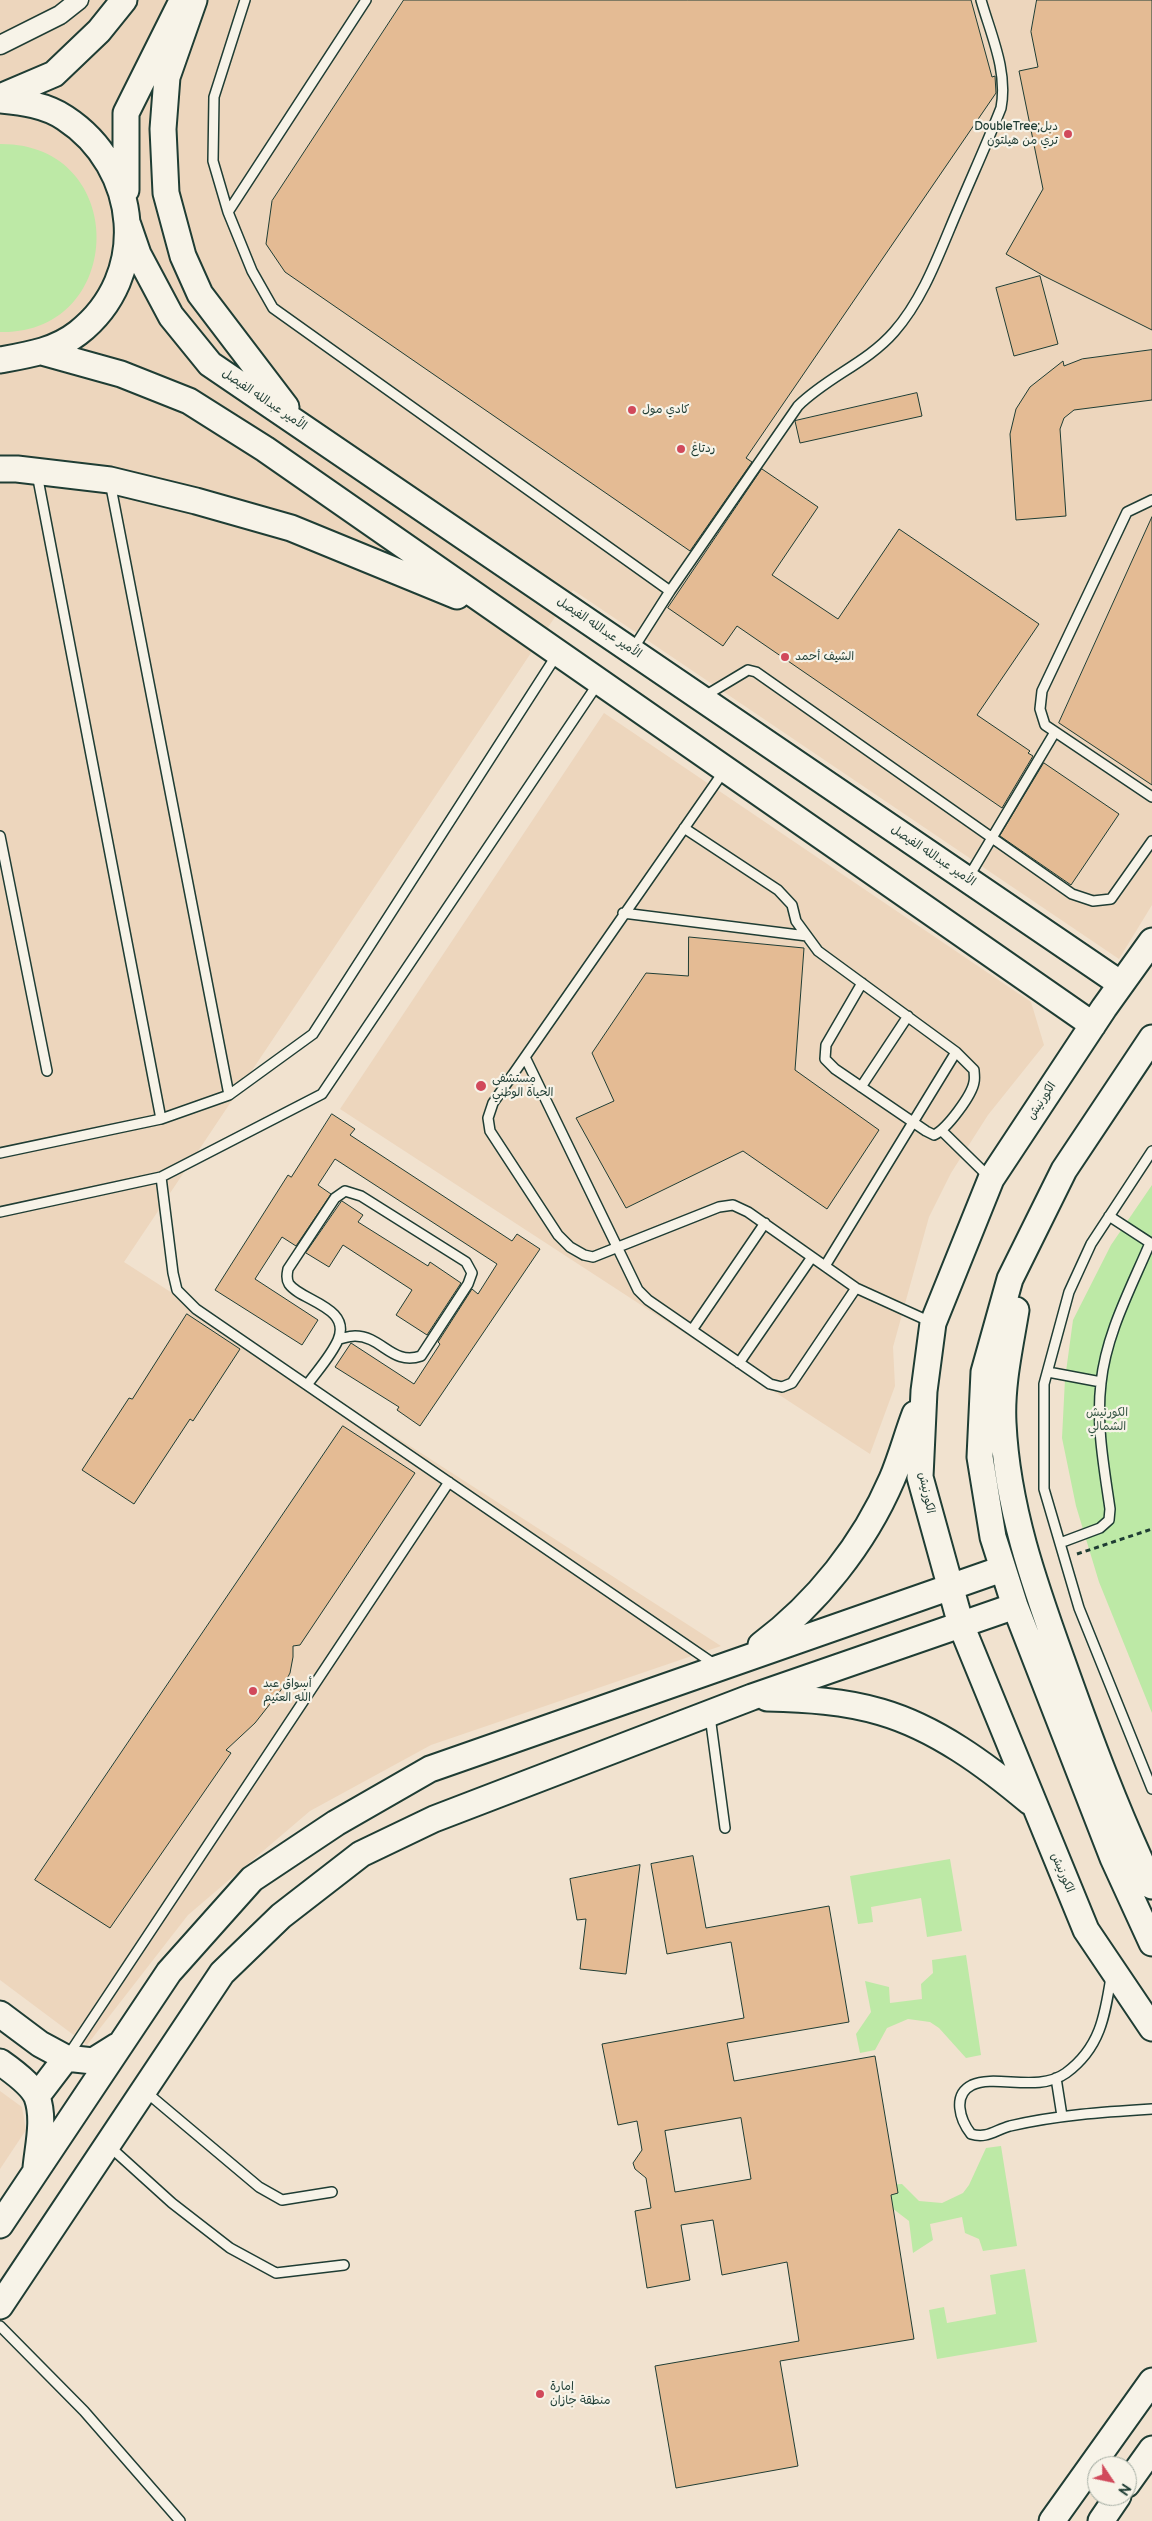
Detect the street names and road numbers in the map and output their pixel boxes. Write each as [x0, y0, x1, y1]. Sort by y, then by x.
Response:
street label: الأمير عبدالله الفيصل [219, 366, 309, 434]
street label: الأمير عبدالله الفيصل [554, 594, 644, 662]
street label: الأمير عبدالله الفيصل [888, 822, 978, 890]
street label: الكورنيش [1024, 1079, 1060, 1123]
street label: الكورنيش [915, 1471, 937, 1515]
street label: الكورنيش [1047, 1851, 1077, 1895]

